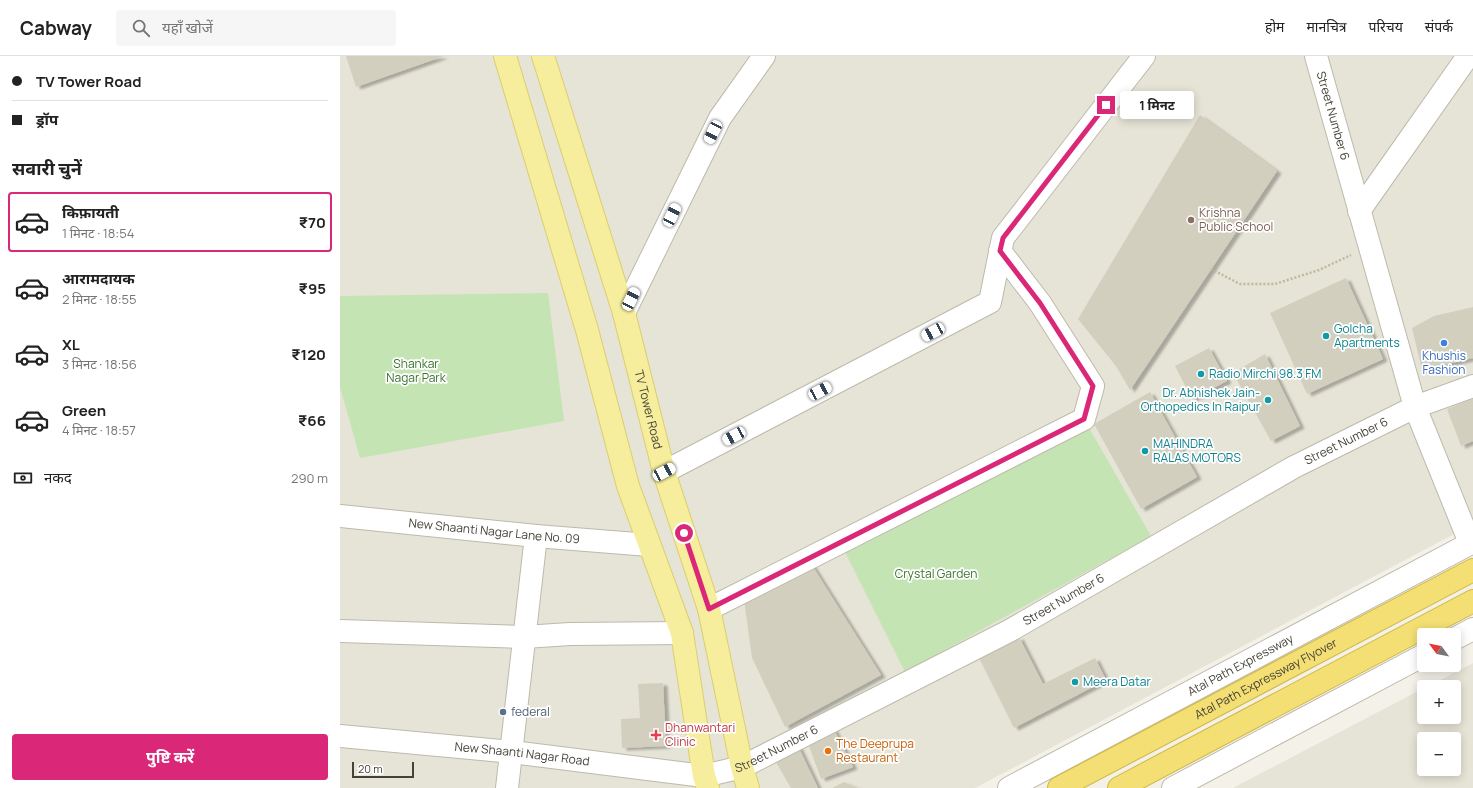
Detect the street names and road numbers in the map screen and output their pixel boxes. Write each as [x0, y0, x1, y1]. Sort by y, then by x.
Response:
street label: Street Number 6 [1313, 69, 1354, 162]
street label: TV Tower Road [631, 368, 667, 451]
street label: Street Number 6 [1301, 413, 1391, 469]
street label: New Shaanti Nagar Lane No. 09 [408, 514, 580, 547]
street label: Street Number 6 [1020, 569, 1107, 629]
street label: Atal Path Expressway [1184, 630, 1297, 700]
street label: Atal Path Expressway Flyover [1192, 634, 1341, 723]
street label: Street Number 6 [733, 721, 821, 776]
street label: New Shaanti Nagar Road [454, 738, 591, 770]

